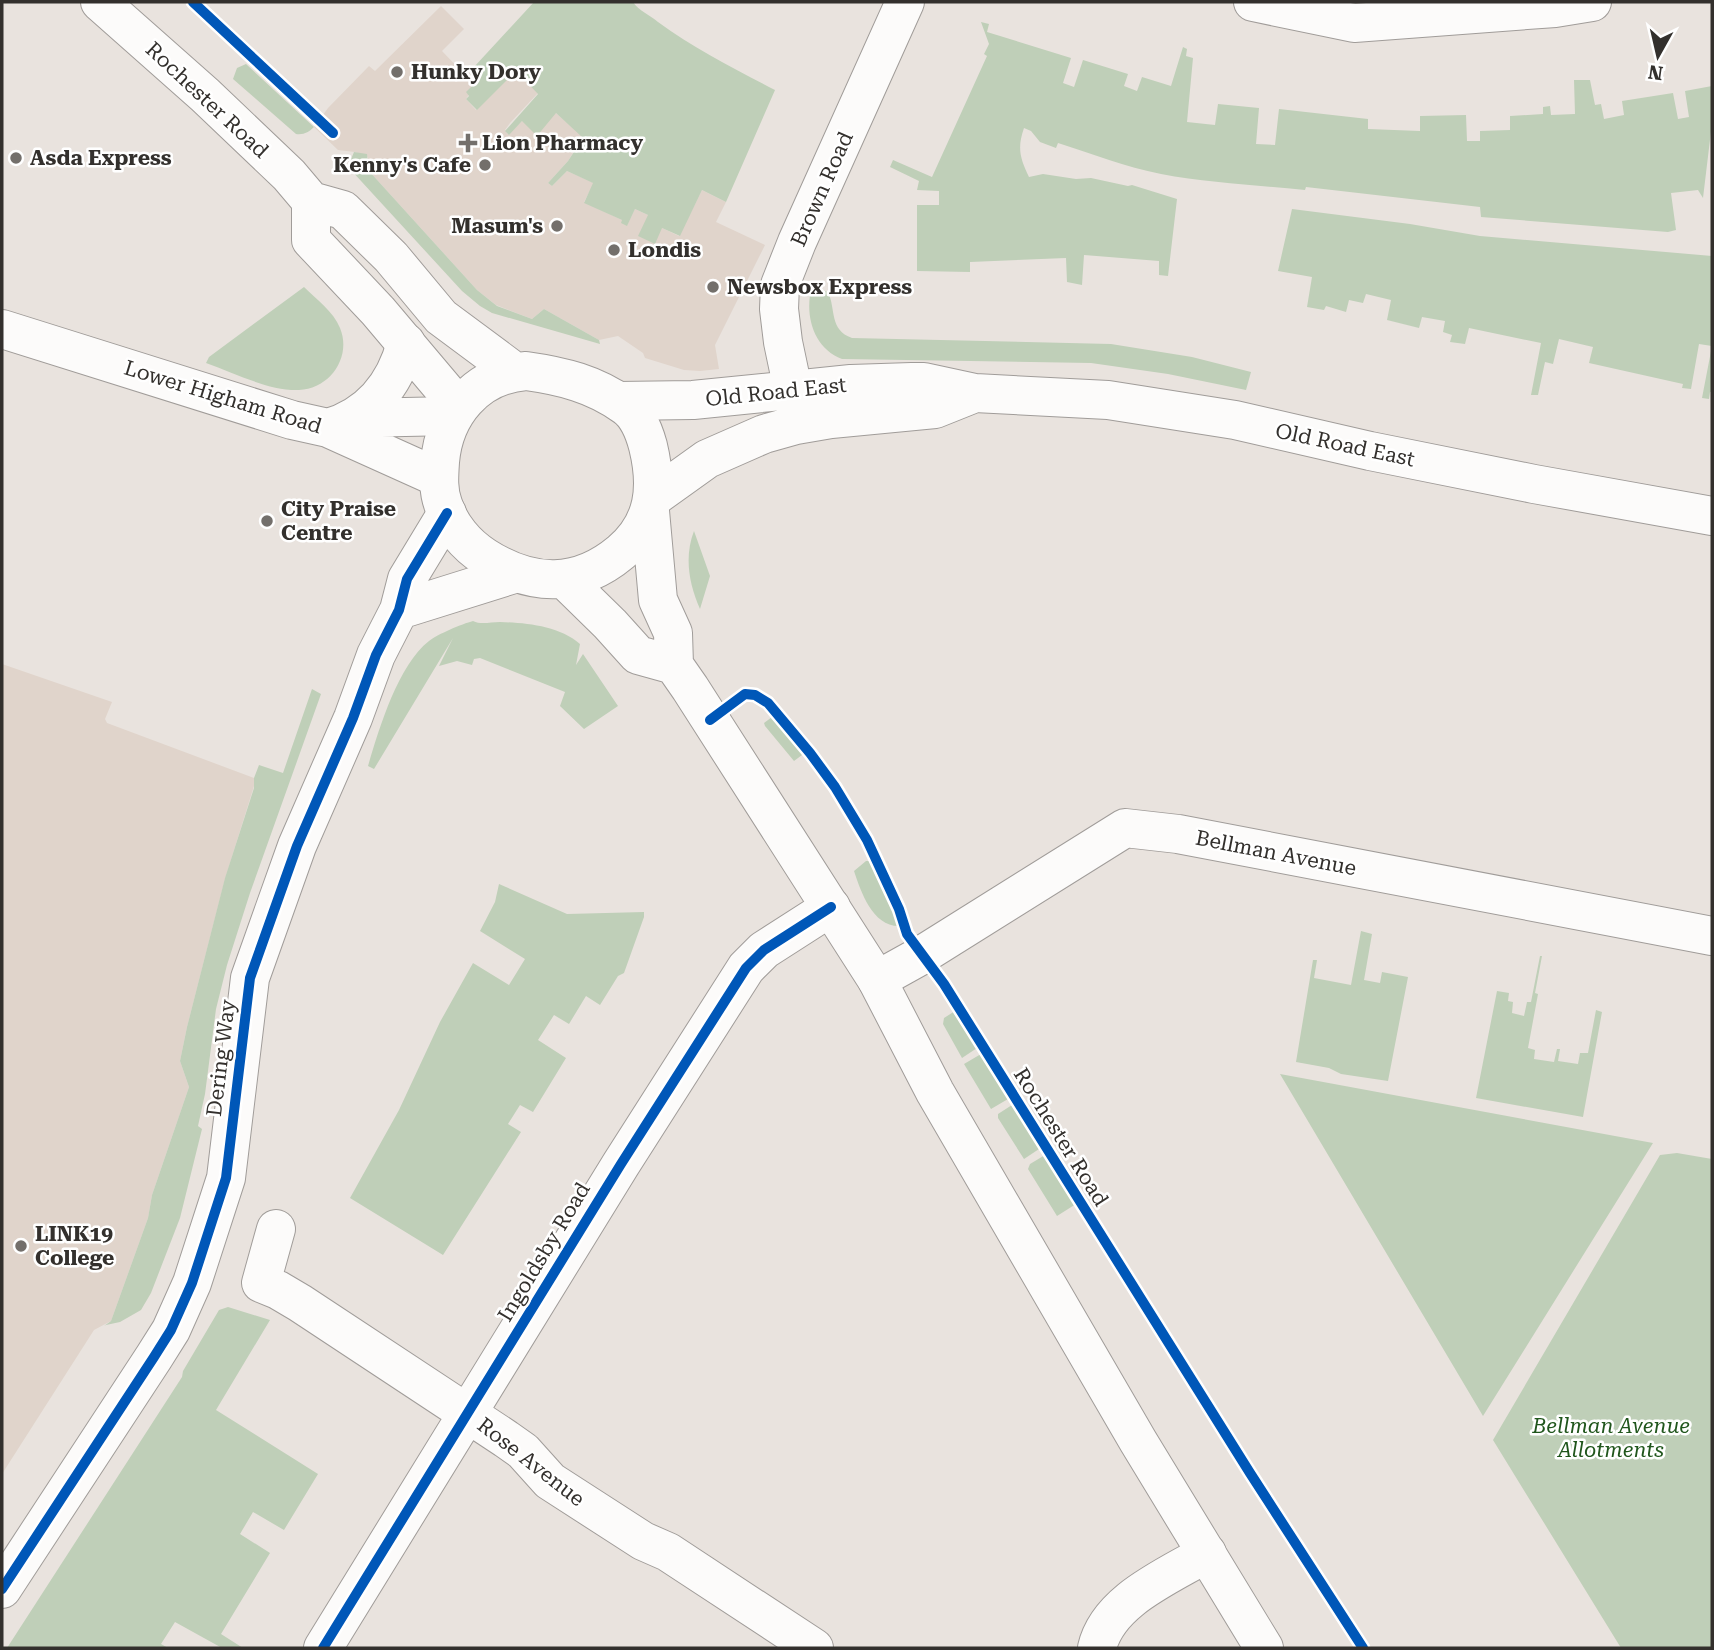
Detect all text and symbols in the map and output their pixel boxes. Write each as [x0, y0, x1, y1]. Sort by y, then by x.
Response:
north arrow [1623, 21, 1693, 91]
street label: Rochester Road [141, 37, 274, 163]
place label: Hunky Dory [411, 60, 541, 84]
text: N [1646, 60, 1665, 85]
marker: Hunky Dory [389, 64, 405, 80]
street label: Brown Road [786, 128, 858, 250]
place label: Lion Pharmacy [482, 131, 644, 155]
marker: Lion Pharmacy [460, 135, 476, 151]
place label: Asda Express [30, 146, 172, 170]
marker: Asda Express [8, 150, 24, 166]
place label: Kenny's Cafe [333, 153, 471, 177]
marker: Kenny's Cafe [477, 157, 493, 173]
place label: Masum's [451, 214, 543, 238]
marker: Masum's [549, 218, 565, 234]
place label: Londis [628, 238, 701, 262]
marker: Londis [606, 242, 622, 258]
place label: Newsbox Express [727, 275, 912, 299]
marker: Newsbox Express [705, 279, 721, 295]
street label: Lower Higham Road [121, 356, 325, 439]
street label: Old Road East [704, 373, 848, 411]
street label: Old Road East [1273, 419, 1417, 471]
place label: City Praise Centre [281, 497, 396, 545]
marker: City Praise Centre [259, 513, 275, 529]
street label: Bellman Avenue [1194, 826, 1358, 880]
street label: Dering Way [202, 998, 240, 1118]
street label: Rochester Road [1009, 1063, 1114, 1211]
street label: Ingoldsby Road [493, 1178, 595, 1326]
place label: LINK19 College [35, 1222, 114, 1270]
marker: LINK19 College [13, 1238, 29, 1254]
street label: Rose Avenue [473, 1413, 589, 1511]
park label: Bellman Avenue Allotments [1531, 1414, 1690, 1462]

